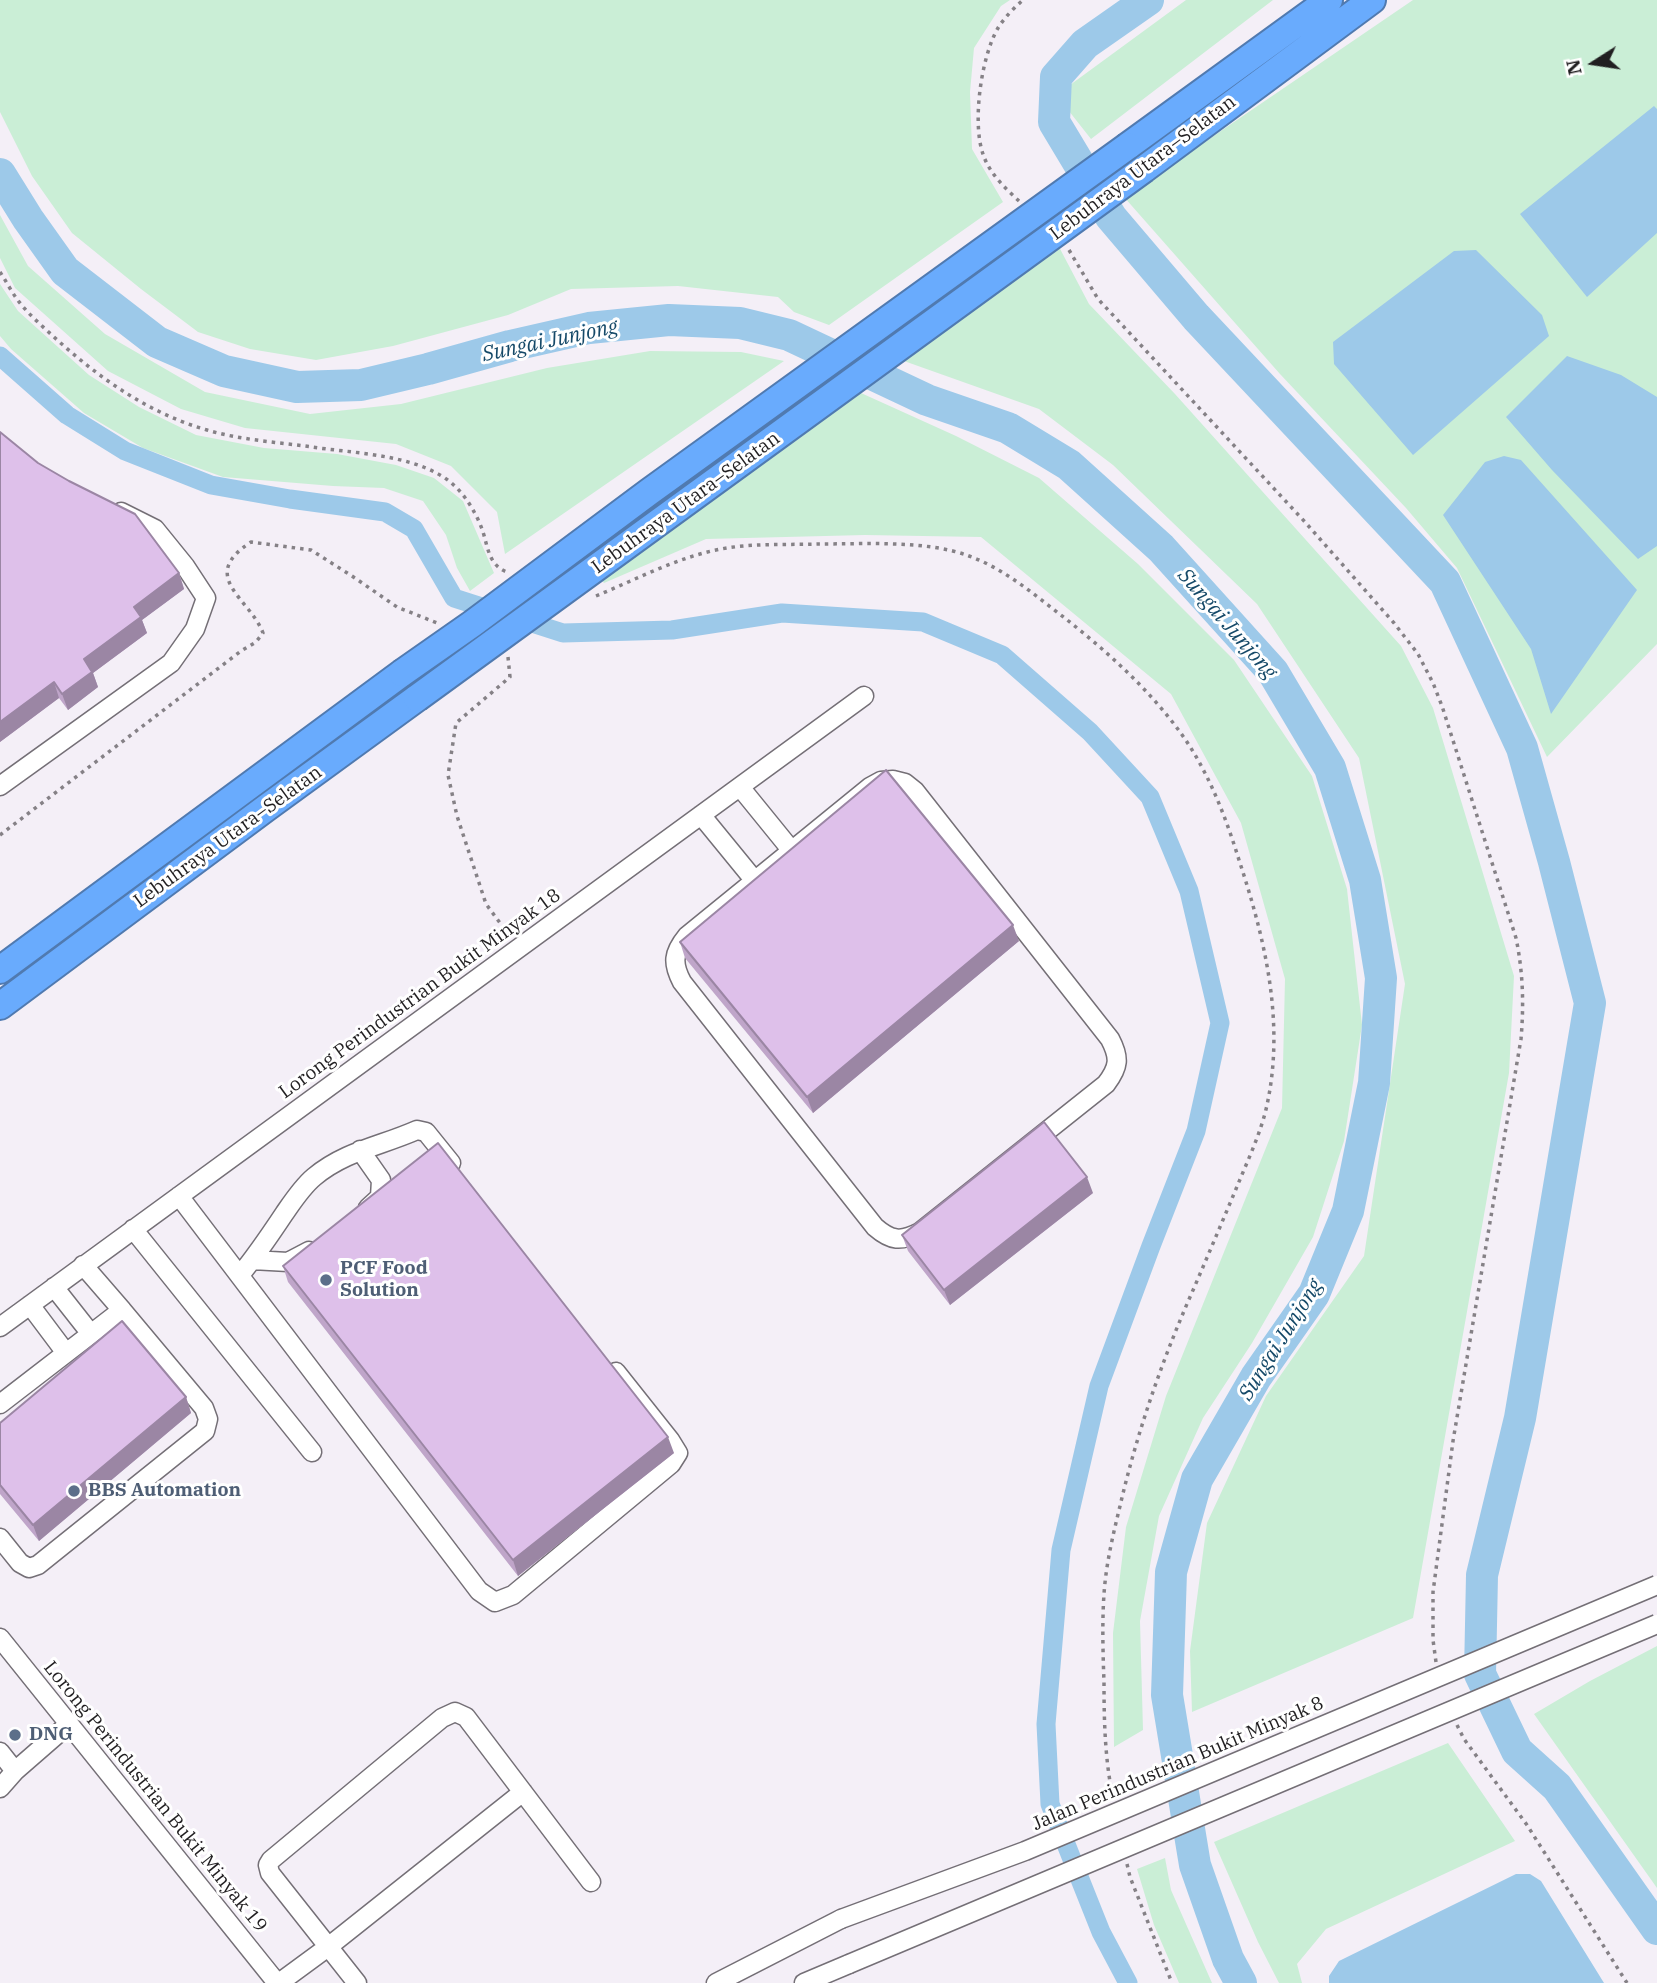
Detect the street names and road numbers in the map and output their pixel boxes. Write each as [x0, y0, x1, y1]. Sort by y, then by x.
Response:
street label: Lebuhraya Utara–Selatan [1046, 91, 1240, 245]
street label: Lebuhraya Utara–Selatan [588, 427, 784, 579]
street label: Lebuhraya Utara–Selatan [130, 761, 326, 913]
street label: Lorong Perindustrian Bukit Minyak 18 [275, 884, 565, 1104]
street label: Lorong Perindustrian Bukit Minyak 19 [38, 1657, 272, 1937]
street label: Jalan Perindustrian Bukit Minyak 8 [1029, 1692, 1327, 1836]

